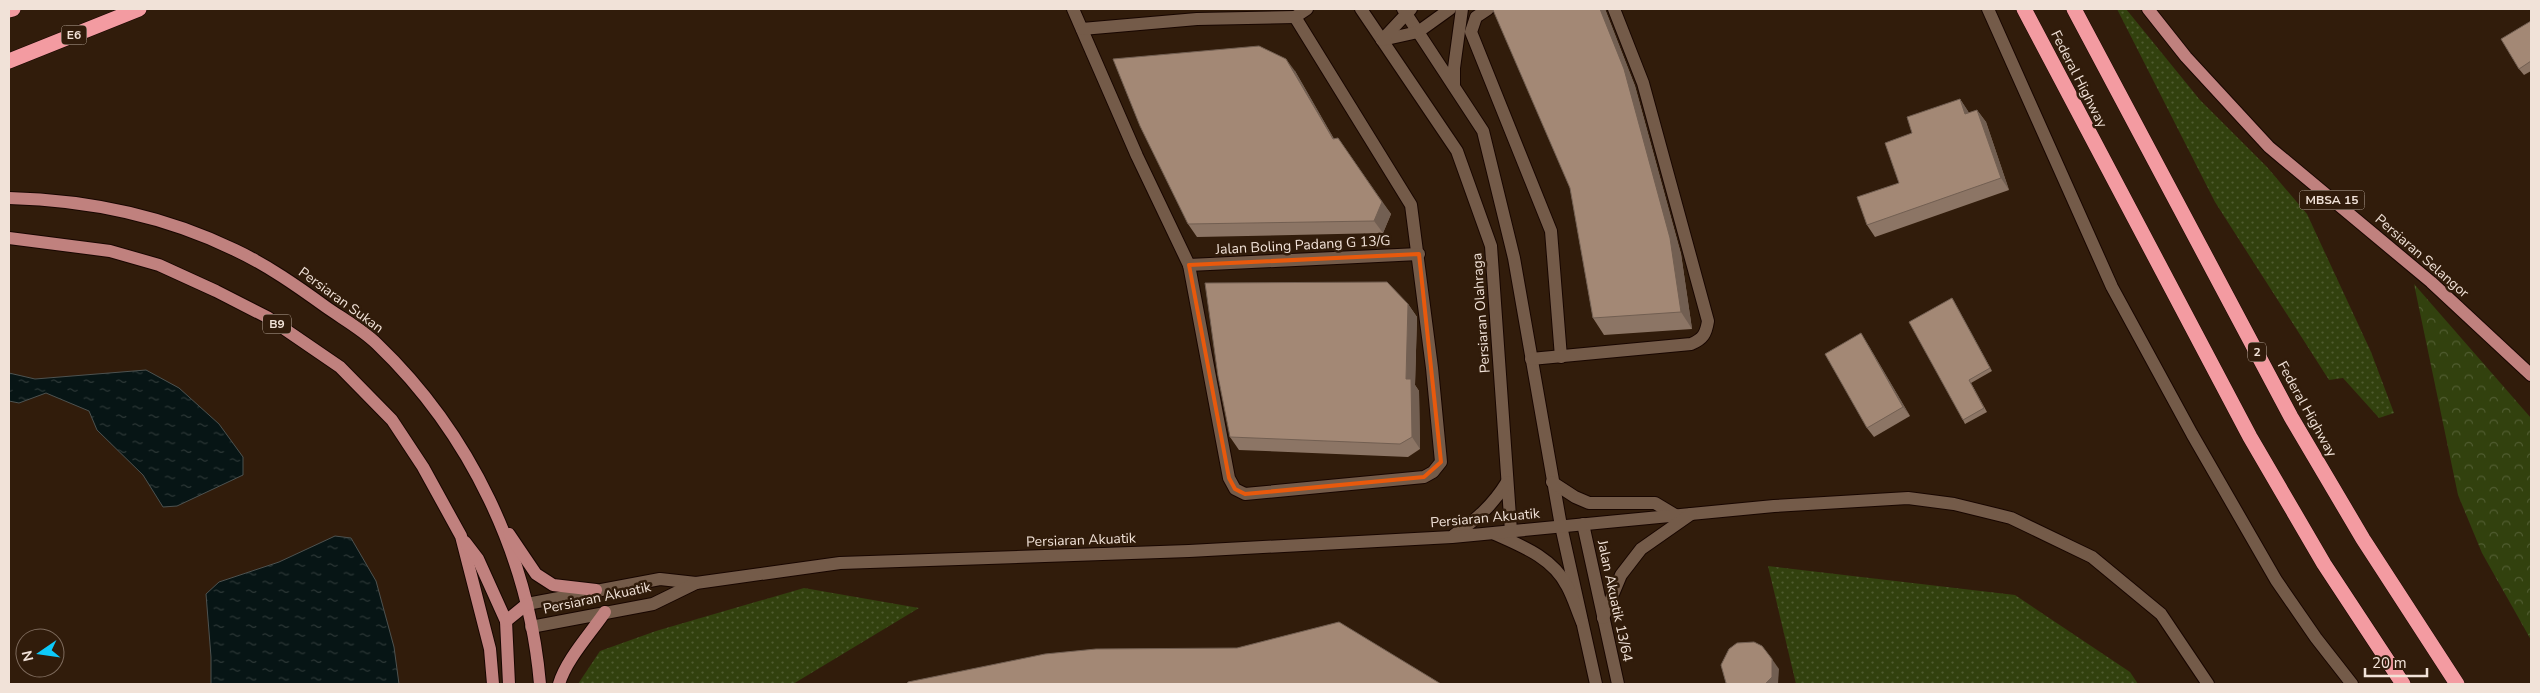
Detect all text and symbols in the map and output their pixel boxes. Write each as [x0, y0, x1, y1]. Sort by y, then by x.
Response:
road number: E6 [62, 26, 86, 44]
street label: Federal Highway [2046, 27, 2112, 132]
road number: MBSA 15 [2300, 190, 2364, 210]
street label: Persiaran Selangor [2371, 210, 2473, 302]
street label: Jalan Boling Padang G 13/G [1214, 231, 1391, 259]
street label: Persiaran Olahraga [1467, 252, 1495, 374]
street label: Persiaran Sukan [295, 263, 387, 337]
road number: B9 [263, 314, 291, 334]
road number: 2 [2248, 342, 2266, 362]
street label: Federal Highway [2273, 358, 2342, 461]
street label: Persiaran Akuatik [1429, 504, 1542, 532]
street label: Persiaran Akuatik [1026, 529, 1137, 551]
street label: Jalan Akuatik 13/64 [1593, 537, 1637, 664]
street label: Persiaran Akuatik [541, 577, 654, 619]
north arrow [15, 628, 65, 678]
scale bar [2365, 646, 2428, 678]
text: N [17, 649, 38, 663]
text: 20 m [2372, 653, 2407, 673]

